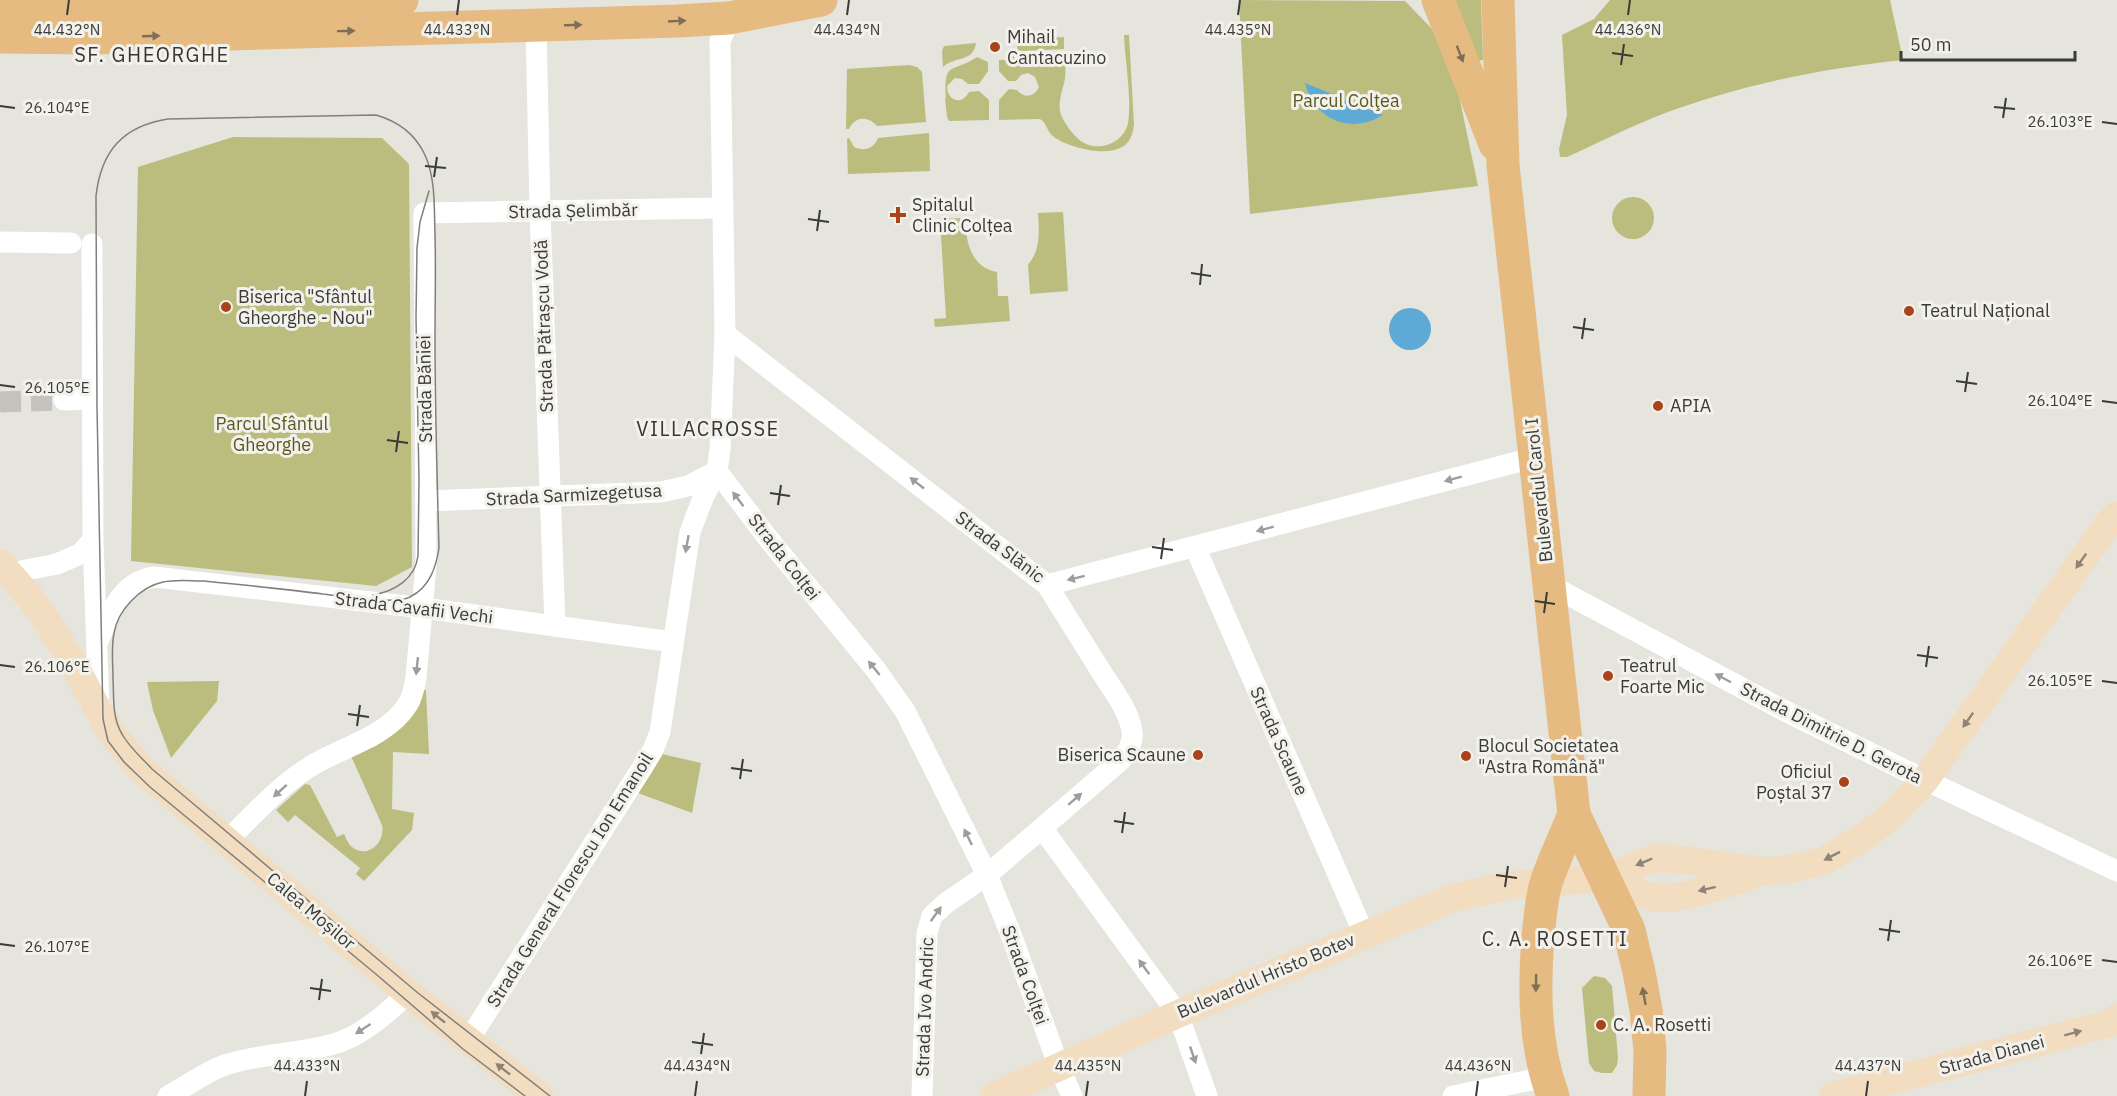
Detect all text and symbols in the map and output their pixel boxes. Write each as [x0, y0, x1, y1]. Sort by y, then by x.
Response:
one-way arrow [668, 16, 687, 25]
text: 44.432°N [34, 20, 100, 39]
text: 44.433°N [424, 20, 490, 39]
one-way arrow [564, 20, 583, 29]
text: 44.434°N [814, 20, 880, 39]
text: 44.435°N [1205, 20, 1271, 39]
text: 44.436°N [1595, 20, 1661, 39]
scale bar [1901, 24, 2075, 62]
place label: Mihail Cantacuzino [1007, 25, 1106, 69]
one-way arrow [336, 26, 355, 36]
one-way arrow [141, 31, 160, 41]
text: 50 m [1910, 33, 1952, 56]
marker: Mihail Cantacuzino [988, 40, 1002, 54]
district label: SF. GHEORGHE [74, 41, 230, 68]
one-way arrow [1455, 46, 1465, 64]
park label: Parcul Colţea [1292, 89, 1400, 112]
text: 26.104°E [25, 98, 89, 117]
text: 26.103°E [2028, 112, 2092, 131]
place label: Spitalul Clinic Colțea [912, 193, 1013, 237]
street label: Strada Șelimbăr [508, 198, 638, 223]
marker: Spitalul Clinic Colțea [889, 206, 907, 224]
street label: Strada Pătrașcu Vodă [529, 239, 558, 413]
place label: Biserica "Sfântul Gheorghe - Nou" [238, 285, 373, 329]
place label: Teatrul Național [1921, 299, 2050, 322]
marker: Biserica "Sfântul Gheorghe - Nou" [219, 300, 233, 314]
marker: Teatrul Național [1902, 304, 1916, 318]
street label: Strada Băniei [412, 335, 437, 443]
text: 26.105°E [25, 378, 89, 397]
text: 26.104°E [2028, 391, 2092, 410]
place label: APIA [1670, 394, 1712, 417]
marker: APIA [1651, 399, 1665, 413]
park label: Parcul Sfântul Gheorghe [216, 412, 329, 456]
district label: VILLACROSSE [636, 415, 780, 442]
street label: Bulevardul Carol I [1519, 417, 1558, 563]
one-way arrow [1444, 474, 1462, 484]
street label: Strada Sarmizegetusa [485, 478, 663, 511]
one-way arrow [910, 478, 925, 490]
one-way arrow [733, 492, 745, 507]
street label: Strada Slănic [951, 506, 1050, 588]
street label: Strada Colței [743, 509, 825, 605]
one-way arrow [1255, 524, 1274, 534]
one-way arrow [683, 535, 692, 554]
one-way arrow [2076, 553, 2087, 569]
one-way arrow [1067, 574, 1085, 583]
street label: Strada Cavafii Vechi [334, 586, 494, 629]
place label: Teatrul Foarte Mic [1620, 654, 1705, 698]
text: 26.106°E [25, 657, 89, 676]
one-way arrow [413, 657, 422, 676]
one-way arrow [868, 660, 880, 675]
marker: Teatrul Foarte Mic [1601, 669, 1615, 683]
text: 26.105°E [2028, 671, 2092, 690]
one-way arrow [1714, 673, 1731, 683]
street label: Strada Dimitrie D. Gerota [1736, 677, 1926, 789]
street label: Strada Scaune [1245, 683, 1314, 799]
one-way arrow [1962, 711, 1974, 727]
place label: Blocul Societatea "Astra Română" [1478, 734, 1619, 778]
place label: Biserica Scaune [1058, 743, 1186, 766]
street label: Strada General Florescu Ion Emanoil [481, 748, 658, 1011]
marker: Biserica Scaune [1191, 748, 1205, 762]
marker: Blocul Societatea "Astra Română" [1459, 749, 1473, 763]
place label: Oficiul Poștal 37 [1756, 760, 1832, 804]
marker: Oficiul Poștal 37 [1837, 775, 1851, 789]
one-way arrow [273, 784, 288, 798]
one-way arrow [1067, 793, 1083, 806]
one-way arrow [964, 829, 973, 846]
one-way arrow [1824, 851, 1841, 861]
one-way arrow [1634, 857, 1652, 867]
street label: Calea Moșilor [262, 867, 361, 955]
one-way arrow [1698, 884, 1717, 894]
one-way arrow [930, 907, 942, 922]
street label: Strada Colței [997, 922, 1054, 1028]
district label: C. A. ROSETTI [1482, 925, 1628, 952]
street label: Bulevardul Hristo Botev [1173, 928, 1358, 1023]
text: 26.107°E [25, 937, 89, 956]
street label: Strada Ivo Andric [911, 937, 938, 1077]
text: 26.106°E [2028, 951, 2092, 970]
one-way arrow [1138, 959, 1150, 974]
one-way arrow [1531, 974, 1541, 993]
one-way arrow [1639, 986, 1648, 1005]
one-way arrow [430, 1011, 446, 1024]
place label: C. A. Rosetti [1613, 1013, 1711, 1036]
marker: C. A. Rosetti [1594, 1018, 1608, 1032]
one-way arrow [355, 1024, 371, 1035]
one-way arrow [2064, 1028, 2082, 1038]
street label: Strada Dianei [1937, 1029, 2047, 1080]
one-way arrow [1188, 1046, 1198, 1064]
text: 44.433°N [274, 1056, 340, 1075]
text: 44.434°N [664, 1056, 730, 1075]
text: 44.435°N [1055, 1056, 1121, 1075]
text: 44.436°N [1445, 1056, 1511, 1075]
text: 44.437°N [1835, 1056, 1901, 1075]
one-way arrow [496, 1063, 511, 1075]

